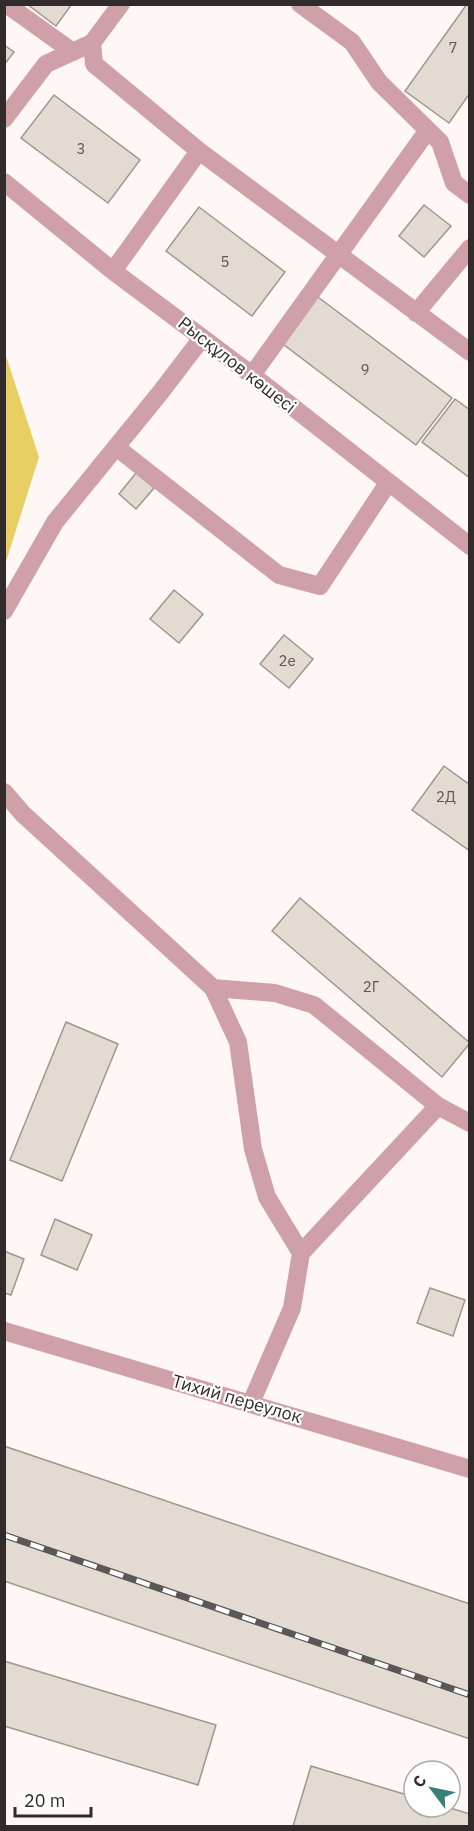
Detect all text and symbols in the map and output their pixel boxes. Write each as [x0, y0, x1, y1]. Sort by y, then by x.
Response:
house number: 7 [448, 38, 458, 57]
house number: 3 [76, 139, 86, 158]
house number: 5 [220, 252, 230, 271]
street label: Рысқұлов көшесі [174, 311, 301, 418]
house number: 9 [360, 360, 370, 379]
house number: 2е [278, 651, 296, 670]
house number: 2Д [436, 787, 456, 806]
house number: 2Г [363, 977, 380, 996]
street label: Тихий переулок [170, 1369, 305, 1428]
north arrow [402, 1759, 462, 1819]
text: С [408, 1771, 431, 1791]
scale bar [15, 1780, 92, 1818]
text: 20 m [24, 1789, 66, 1812]

